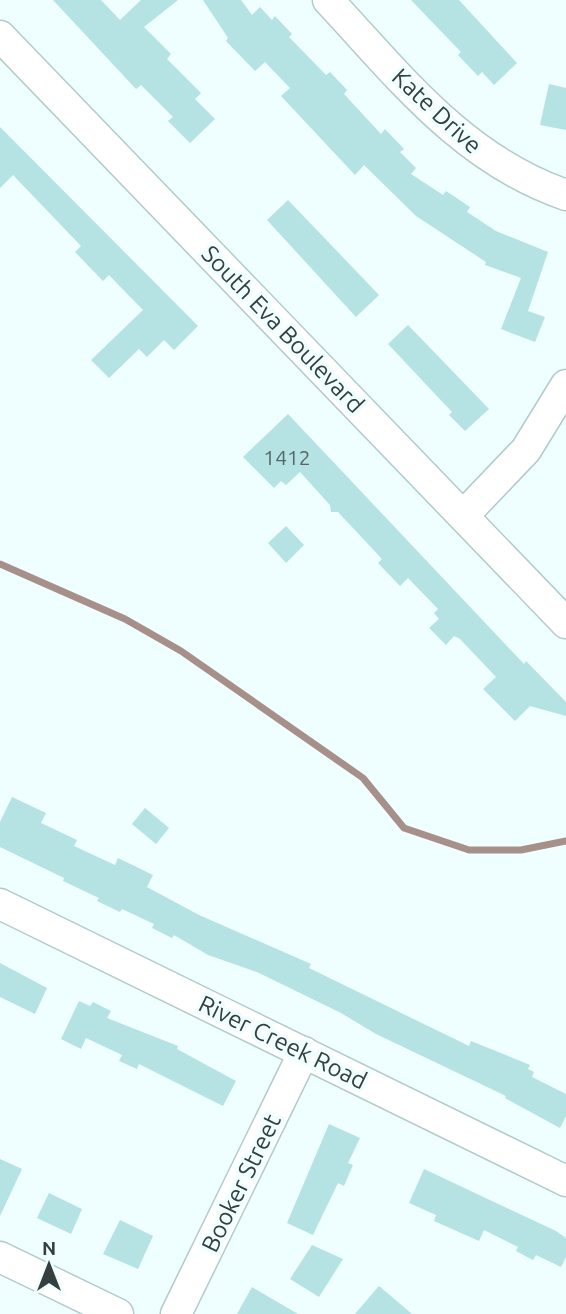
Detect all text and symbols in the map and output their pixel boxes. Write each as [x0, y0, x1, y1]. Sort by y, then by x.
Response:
street label: Kate Drive [387, 63, 487, 159]
street label: South Eva Boulevard [196, 240, 370, 418]
house number: 1412 [263, 445, 311, 469]
street label: River Creek Road [195, 990, 371, 1094]
street label: Booker Street [196, 1109, 286, 1256]
north arrow [14, 1230, 84, 1300]
text: N [42, 1237, 56, 1259]

